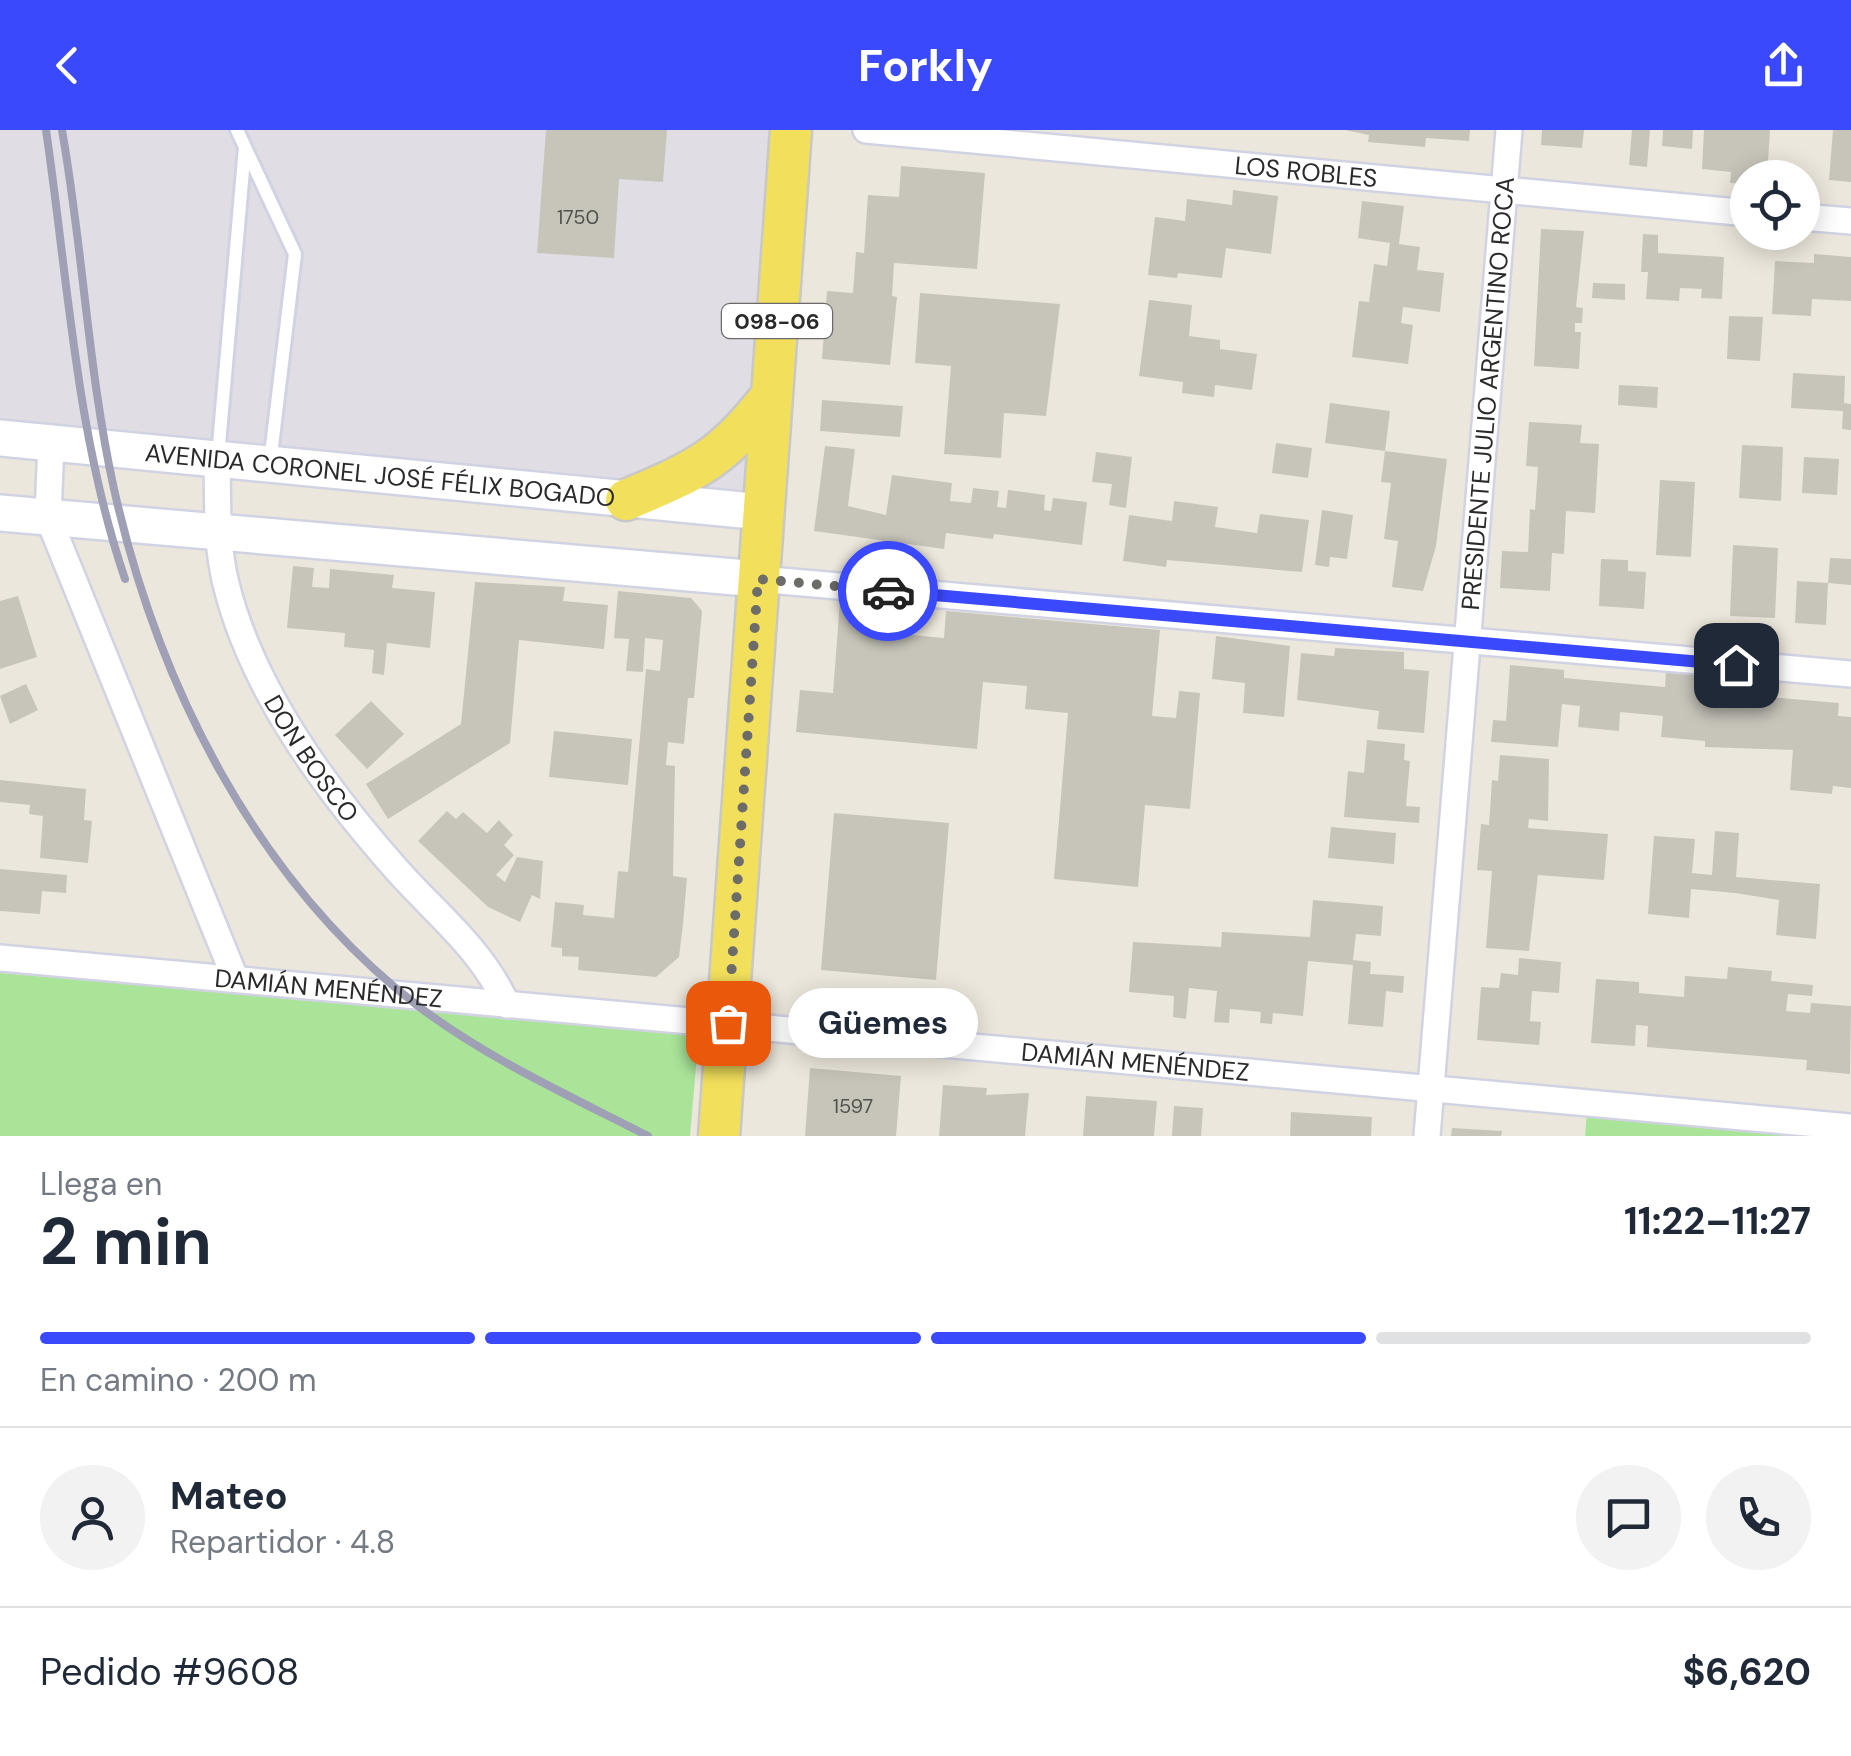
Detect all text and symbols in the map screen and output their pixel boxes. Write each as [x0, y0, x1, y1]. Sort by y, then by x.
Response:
text: Forkly [858, 36, 993, 95]
icon: back [40, 38, 95, 93]
icon: share [1756, 38, 1811, 93]
street label: LOS ROBLES [1233, 149, 1379, 195]
map controls [1730, 160, 1820, 250]
button: locate [1730, 160, 1820, 250]
street label: PRESIDENTE JULIO ARGENTINO ROCA [1454, 176, 1522, 611]
house number: 1750 [557, 204, 599, 230]
road number: 098-06 [722, 304, 832, 338]
street label: AVENIDA CORONEL JOSÉ FÉLIX BOGADO [144, 436, 617, 515]
courier [838, 541, 938, 641]
icon: car [861, 564, 916, 619]
pin [1694, 623, 1779, 708]
icon: home [1709, 638, 1764, 693]
street label: DON BOSCO [256, 689, 366, 829]
street label: DAMIÁN MENÉNDEZ [213, 962, 444, 1015]
pin [686, 981, 771, 1066]
callout: Güemes [788, 988, 978, 1058]
icon: bag [701, 996, 756, 1051]
text: Güemes [818, 1002, 948, 1044]
street label: DAMIÁN MENÉNDEZ [1020, 1035, 1251, 1089]
house number: 1597 [833, 1093, 873, 1119]
text: Llega en [40, 1163, 162, 1205]
text: 11:22–11:27 [1624, 1196, 1811, 1246]
text: 2 min [40, 1200, 212, 1284]
text: En camino · 200 m [40, 1359, 316, 1401]
button: person [40, 1465, 145, 1570]
button: chat [1576, 1465, 1681, 1570]
button: phone [1706, 1465, 1811, 1570]
text: Mateo [170, 1471, 288, 1521]
text: Repartidor · 4.8 [170, 1521, 395, 1563]
text: Pedido #9608 [40, 1647, 299, 1697]
text: $6,620 [1682, 1647, 1811, 1697]

